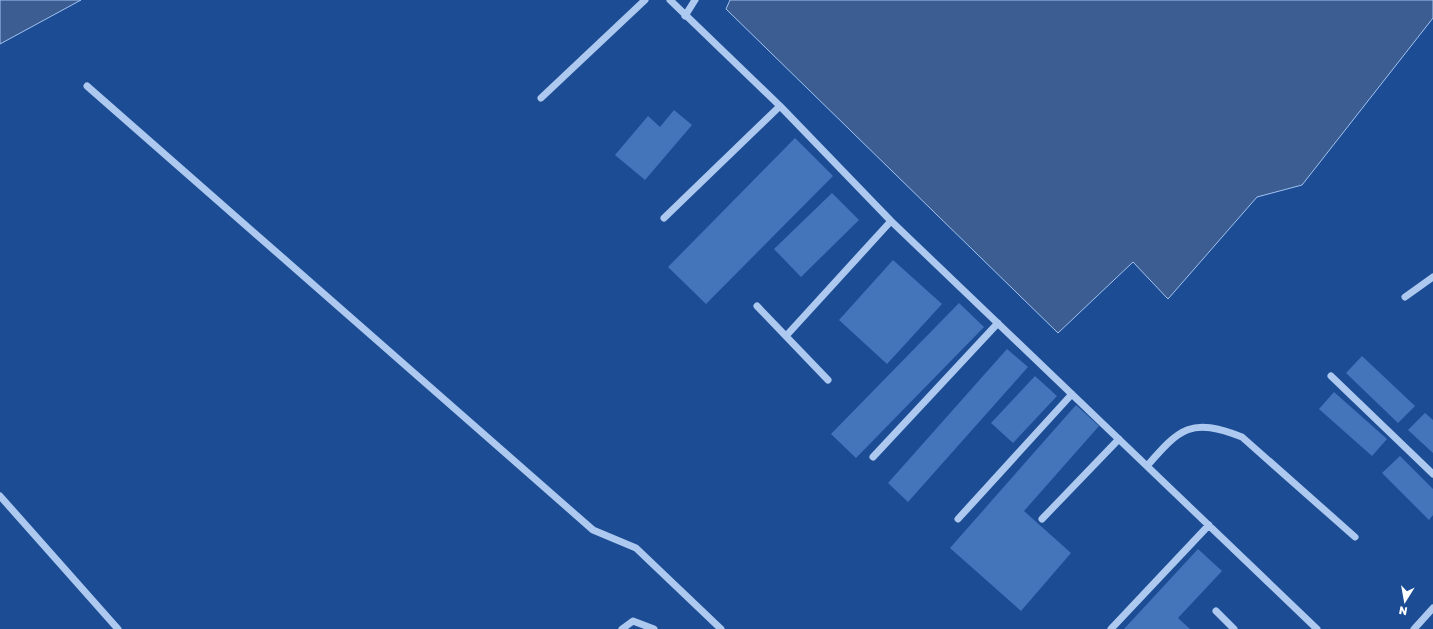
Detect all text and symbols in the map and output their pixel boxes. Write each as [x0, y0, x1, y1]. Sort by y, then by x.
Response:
north arrow [1385, 581, 1425, 621]
text: N [1398, 604, 1408, 618]

